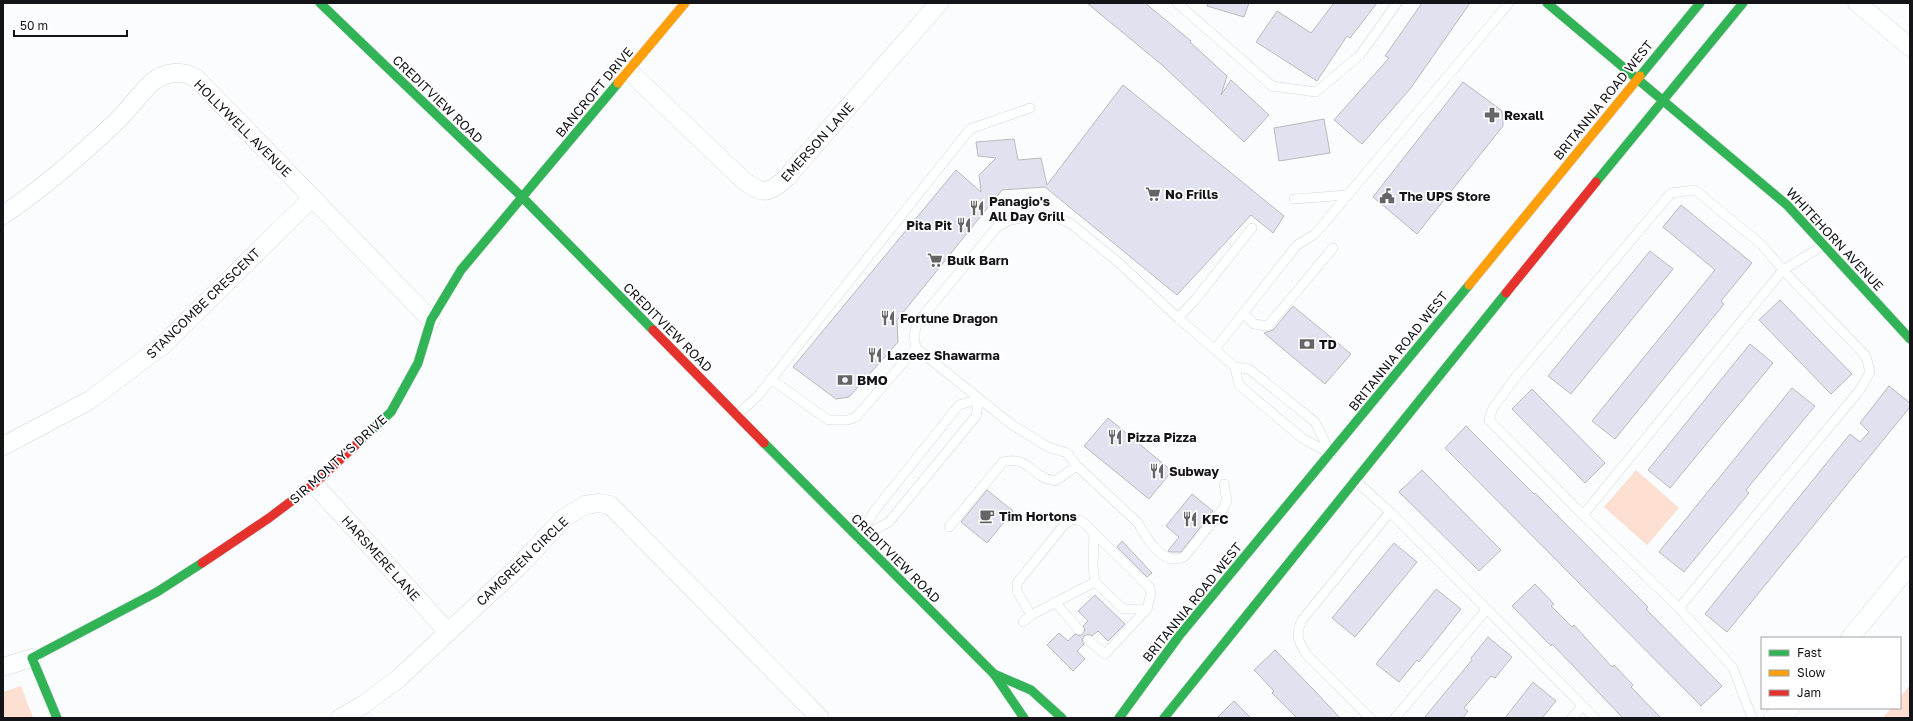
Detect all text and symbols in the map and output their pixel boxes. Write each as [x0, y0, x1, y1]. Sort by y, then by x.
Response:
scale bar [14, 12, 127, 38]
text: 50 m [20, 18, 48, 33]
street label: BRITANNIA ROAD WEST [1550, 37, 1656, 163]
street label: BANCROFT DRIVE [552, 44, 636, 140]
street label: CREDITVIEW ROAD [389, 52, 487, 146]
street label: HOLLYWELL AVENUE [191, 76, 295, 180]
street label: EMERSON LANE [777, 99, 857, 185]
pharmacy icon: Rexall [1483, 106, 1501, 124]
place label: Rexall [1504, 107, 1545, 123]
street label: WHITEHORN AVENUE [1783, 184, 1887, 294]
supermarket icon: No Frills [1144, 185, 1162, 203]
place label: No Frills [1165, 186, 1218, 202]
public building icon: The UPS Store [1378, 187, 1396, 205]
place label: The UPS Store [1399, 188, 1491, 204]
place label: Panagio's All Day Grill [989, 193, 1065, 224]
restaurant icon: Panagio's All Day Grill [968, 199, 986, 217]
restaurant icon: Pita Pit [955, 216, 973, 234]
place label: Pita Pit [906, 217, 952, 233]
street label: STANCOMBE CRESCENT [143, 244, 263, 362]
supermarket icon: Bulk Barn [926, 251, 944, 269]
place label: Bulk Barn [947, 252, 1009, 268]
street label: CREDITVIEW ROAD [620, 279, 716, 375]
street label: BRITANNIA ROAD WEST [1345, 288, 1451, 414]
restaurant icon: Fortune Dragon [879, 309, 897, 327]
place label: Fortune Dragon [900, 310, 998, 326]
bank icon: TD [1298, 335, 1316, 353]
place label: TD [1319, 336, 1337, 352]
restaurant icon: Lazeez Shawarma [866, 346, 884, 364]
place label: Lazeez Shawarma [887, 347, 1000, 363]
bank icon: BMO [836, 371, 854, 389]
place label: BMO [857, 372, 888, 388]
street label: SIR MONTY'S DRIVE [286, 411, 390, 507]
restaurant icon: Pizza Pizza [1106, 428, 1124, 446]
place label: Pizza Pizza [1127, 429, 1197, 445]
restaurant icon: Subway [1148, 462, 1166, 480]
place label: Subway [1169, 463, 1219, 479]
cafe icon: Tim Hortons [978, 507, 996, 525]
place label: Tim Hortons [999, 508, 1077, 524]
street label: CREDITVIEW ROAD [848, 510, 944, 606]
restaurant icon: KFC [1181, 510, 1199, 528]
place label: KFC [1202, 511, 1228, 527]
street label: HARSMERE LANE [339, 512, 424, 604]
street label: CAMGREEN CIRCLE [473, 513, 571, 609]
street label: BRITANNIA ROAD WEST [1139, 539, 1245, 665]
legend [1761, 637, 1901, 709]
text: Fast [1797, 645, 1822, 660]
text: Slow [1797, 665, 1825, 680]
text: Jam [1797, 685, 1821, 700]

